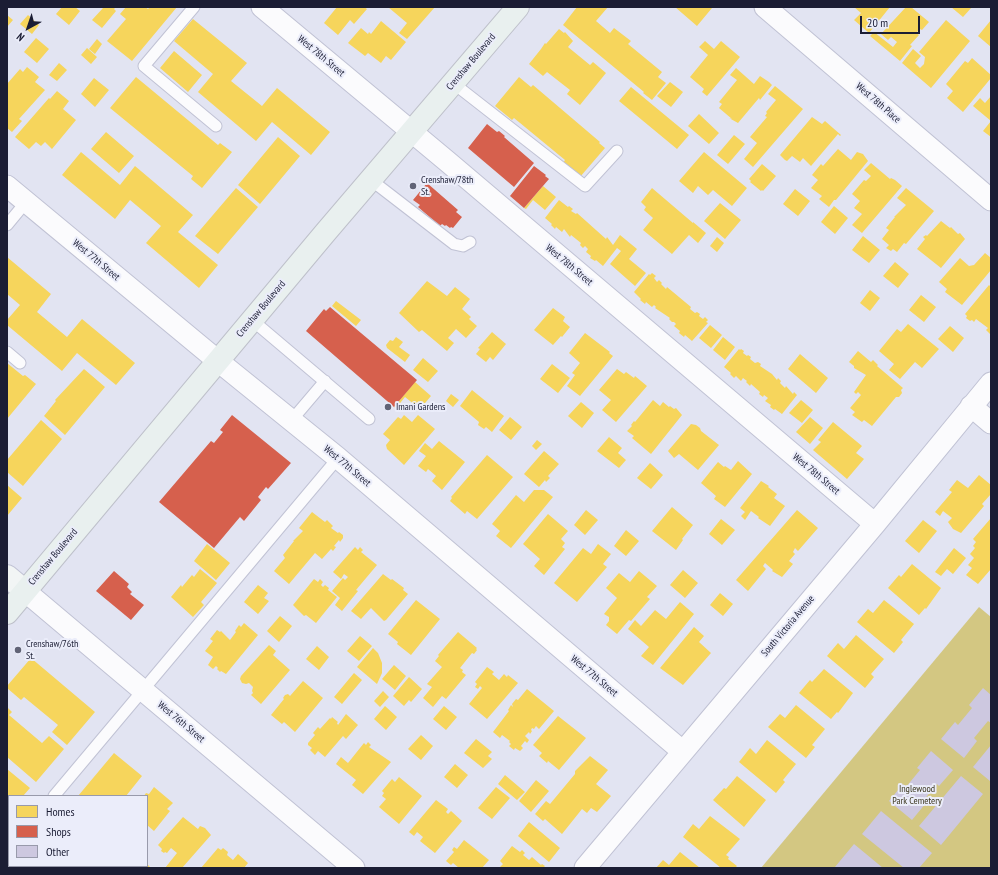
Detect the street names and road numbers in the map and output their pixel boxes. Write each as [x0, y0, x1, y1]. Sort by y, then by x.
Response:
street label: Crenshaw Boulevard [444, 31, 498, 93]
street label: West 78th Street [295, 33, 347, 79]
street label: West 78th Place [853, 80, 903, 126]
street label: West 77th Street [70, 237, 122, 283]
street label: West 78th Street [543, 242, 595, 288]
street label: Crenshaw Boulevard [234, 278, 288, 340]
street label: West 77th Street [321, 443, 373, 489]
street label: West 78th Street [790, 451, 842, 497]
street label: Crenshaw Boulevard [26, 526, 80, 588]
street label: South Victoria Avenue [759, 593, 817, 659]
street label: West 77th Street [568, 653, 620, 699]
street label: West 76th Street [155, 699, 207, 745]

